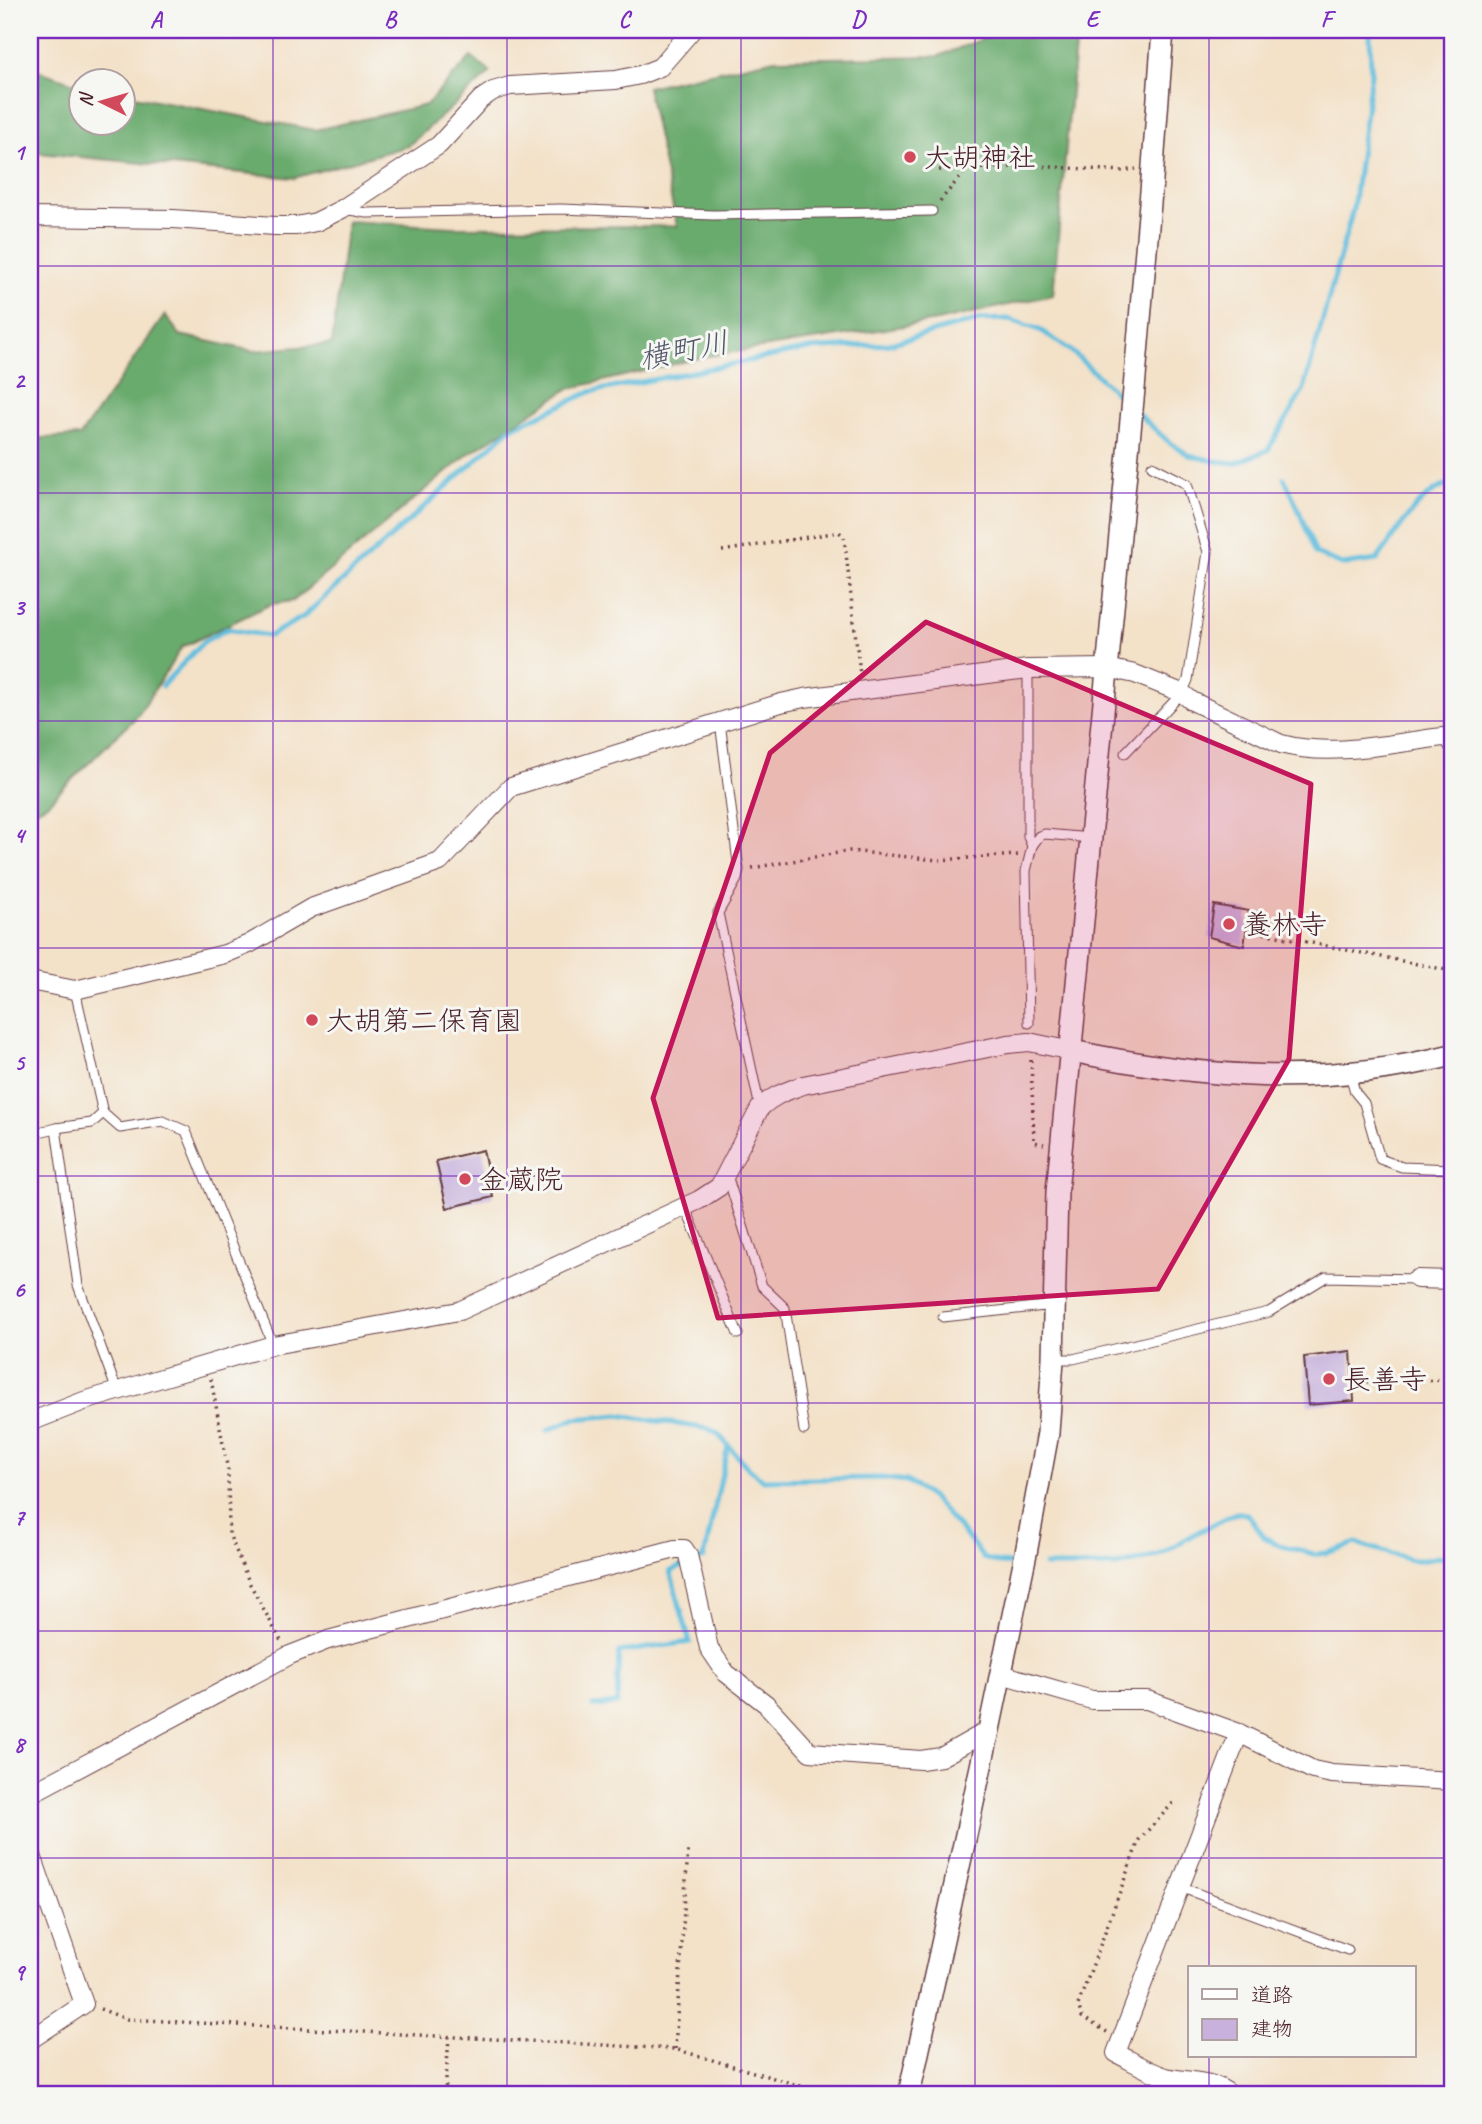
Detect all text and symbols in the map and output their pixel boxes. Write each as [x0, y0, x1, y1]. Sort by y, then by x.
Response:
text: A [150, 5, 164, 34]
text: B [384, 5, 398, 34]
text: C [619, 5, 633, 34]
text: D [851, 5, 867, 34]
text: E [1086, 5, 1102, 34]
text: F [1321, 5, 1337, 34]
north arrow [66, 66, 136, 136]
text: N [74, 90, 99, 108]
text: 1 [14, 138, 27, 167]
place label: 大胡神社 [924, 140, 1036, 175]
marker: 大胡神社 [902, 149, 918, 165]
water label: 横町川 [636, 323, 732, 377]
text: 2 [14, 366, 27, 395]
text: 3 [14, 593, 27, 622]
text: 4 [14, 821, 27, 850]
place label: 養林寺 [1243, 907, 1327, 942]
marker: 養林寺 [1221, 916, 1237, 932]
place label: 大胡第二保育園 [326, 1003, 522, 1038]
marker: 大胡第二保育園 [304, 1012, 320, 1028]
text: 5 [14, 1048, 26, 1077]
place label: 金蔵院 [479, 1162, 563, 1197]
marker: 金蔵院 [457, 1171, 473, 1187]
text: 6 [14, 1275, 27, 1304]
place label: 長善寺 [1343, 1362, 1427, 1397]
marker: 長善寺 [1321, 1371, 1337, 1387]
text: 7 [14, 1503, 27, 1532]
text: 8 [14, 1730, 27, 1759]
text: 9 [14, 1958, 27, 1987]
legend [1188, 1966, 1416, 2058]
text: 道路 [1251, 1982, 1293, 2008]
text: 建物 [1251, 2016, 1293, 2042]

